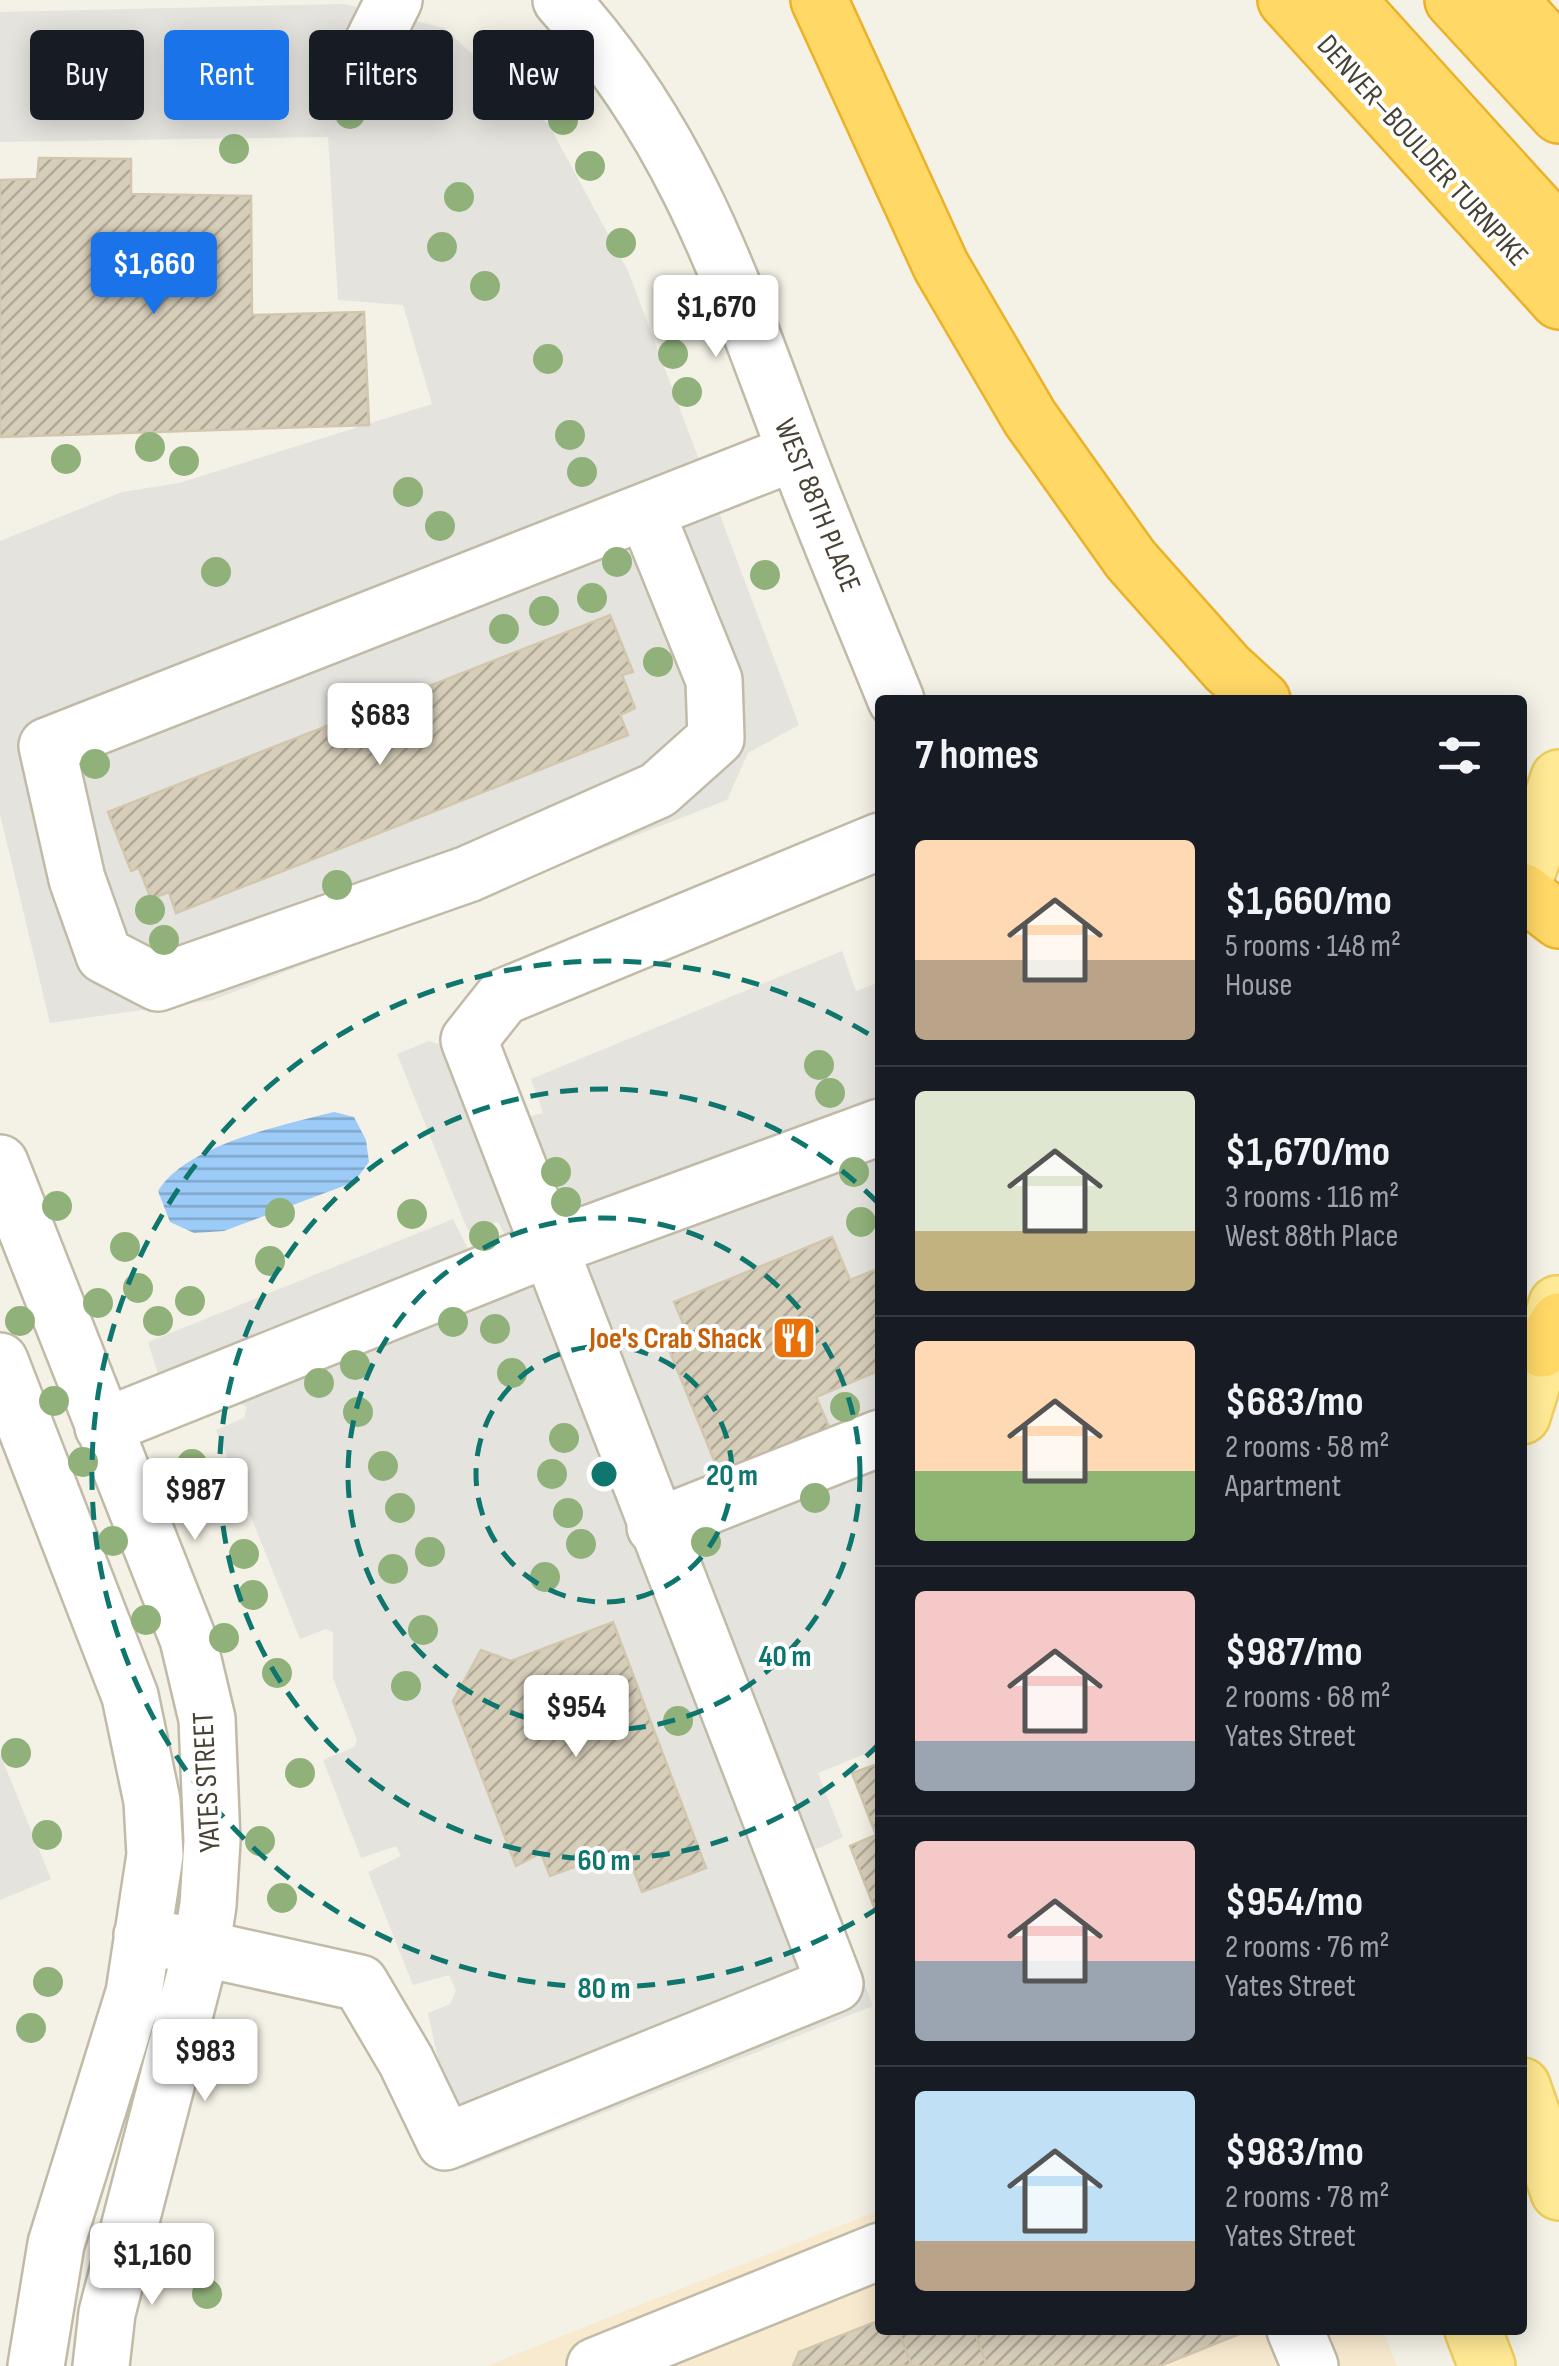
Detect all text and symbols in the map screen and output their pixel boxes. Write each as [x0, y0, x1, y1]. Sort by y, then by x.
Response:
street label: DENVER–BOULDER TURNPIKE [1309, 28, 1536, 274]
chip: Buy [30, 30, 144, 120]
chip: Rent [164, 30, 289, 120]
chip: Filters [309, 30, 453, 120]
chip: New [473, 30, 594, 120]
pin: $1,660 [73, 232, 235, 317]
text: $1,660 [113, 245, 195, 284]
pin: $1,670 [635, 275, 797, 360]
text: $1,670 [675, 288, 757, 327]
street label: WEST 88TH PLACE [766, 414, 868, 597]
pin: $683 [321, 683, 439, 768]
text: $683 [350, 696, 410, 735]
icon: filters [1432, 728, 1487, 783]
text: 7 homes [915, 730, 1039, 781]
text: $1,660/mo [1225, 876, 1392, 927]
icon: home [995, 880, 1115, 1000]
text: 5 rooms · 148 m² [1225, 927, 1401, 966]
text: House [1225, 966, 1292, 1005]
text: $1,670/mo [1225, 1127, 1390, 1178]
icon: home [995, 1131, 1115, 1251]
text: 3 rooms · 116 m² [1225, 1178, 1399, 1217]
text: West 88th Place [1225, 1217, 1398, 1256]
restaurant icon: Joe's Crab Shack [771, 1315, 817, 1361]
place label: Joe's Crab Shack [588, 1321, 762, 1357]
text: $683/mo [1225, 1377, 1364, 1428]
icon: home [995, 1381, 1115, 1501]
text: 2 rooms · 58 m² [1225, 1428, 1390, 1467]
centre of rings [586, 1456, 622, 1492]
pin: $987 [136, 1458, 254, 1543]
text: 20 m [706, 1458, 758, 1494]
text: Apartment [1225, 1467, 1341, 1506]
text: $987 [165, 1471, 225, 1510]
text: $987/mo [1225, 1627, 1363, 1678]
icon: home [995, 1631, 1115, 1751]
text: 40 m [759, 1639, 811, 1675]
pin: $954 [517, 1675, 635, 1760]
text: 2 rooms · 68 m² [1225, 1678, 1391, 1717]
text: $954 [546, 1688, 606, 1727]
street label: YATES STREET [185, 1711, 229, 1853]
text: Yates Street [1225, 1717, 1356, 1756]
text: 60 m [578, 1843, 630, 1879]
text: $954/mo [1225, 1877, 1363, 1928]
icon: home [995, 1881, 1115, 2001]
text: 2 rooms · 76 m² [1225, 1928, 1389, 1967]
text: Yates Street [1225, 1967, 1356, 2006]
text: 80 m [577, 1971, 631, 2007]
pin: $983 [146, 2019, 264, 2104]
text: $983 [175, 2032, 235, 2071]
text: $983/mo [1225, 2127, 1364, 2178]
icon: home [995, 2131, 1115, 2251]
text: 2 rooms · 78 m² [1225, 2178, 1389, 2217]
text: Yates Street [1225, 2217, 1356, 2256]
pin: $1,160 [71, 2223, 233, 2308]
text: $1,160 [112, 2236, 192, 2275]

